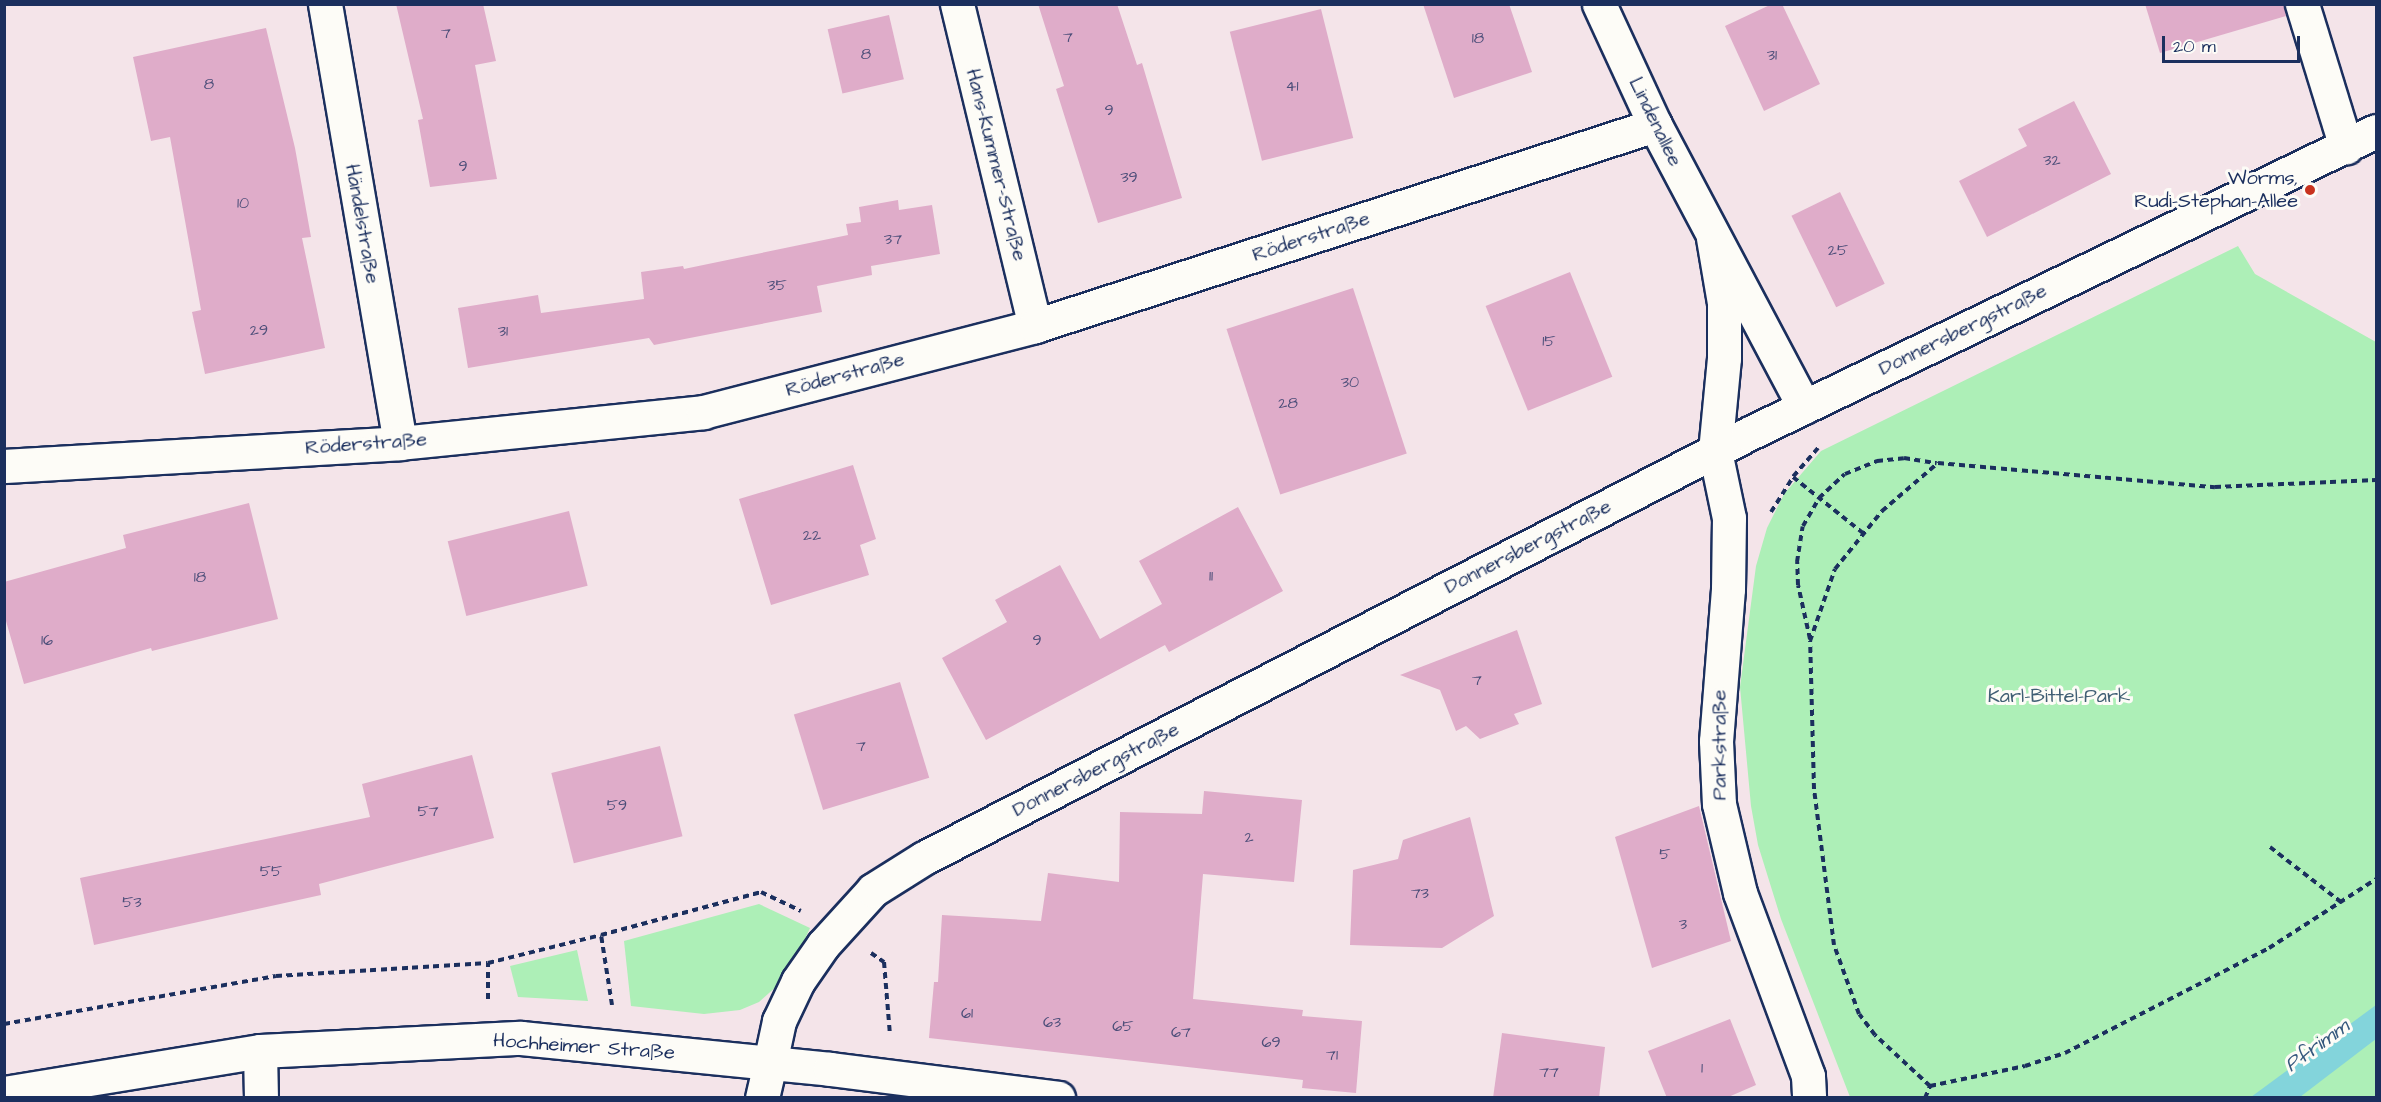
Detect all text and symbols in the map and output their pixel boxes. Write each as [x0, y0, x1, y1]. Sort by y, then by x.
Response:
house number: 7 [441, 23, 451, 43]
scale bar [2165, 24, 2303, 62]
house number: 7 [1063, 27, 1073, 47]
house number: 18 [1472, 28, 1484, 48]
text: 20 m [2173, 34, 2216, 59]
house number: 8 [861, 44, 871, 64]
house number: 31 [1767, 45, 1777, 65]
street label: Hans-Kummer-Straße [961, 66, 1031, 264]
house number: 8 [204, 74, 214, 94]
street label: Lindenallee [1623, 74, 1687, 170]
house number: 41 [1286, 76, 1298, 96]
house number: 9 [1104, 100, 1114, 120]
house number: 32 [2043, 150, 2061, 170]
house number: 9 [458, 156, 468, 176]
street label: Händelstraße [340, 162, 384, 286]
place label: Worms, Rudi-Stephan-Allee [2134, 166, 2298, 213]
house number: 39 [1120, 167, 1138, 187]
marker: Worms, Rudi-Stephan-Allee [2303, 183, 2317, 197]
house number: 10 [237, 193, 249, 213]
street label: Röderstraße [1249, 207, 1373, 267]
house number: 37 [884, 229, 902, 249]
house number: 25 [1828, 240, 1848, 260]
house number: 35 [767, 275, 787, 295]
street label: Donnersbergstraße [1875, 279, 2051, 381]
house number: 29 [250, 320, 268, 340]
house number: 31 [498, 321, 508, 341]
house number: 15 [1542, 331, 1556, 351]
street label: Röderstraße [783, 348, 907, 402]
house number: 30 [1341, 372, 1359, 392]
house number: 28 [1278, 393, 1298, 413]
street label: Röderstraße [304, 428, 428, 460]
street label: Donnersbergstraße [1441, 495, 1615, 599]
house number: 22 [803, 525, 821, 545]
house number: 11 [1209, 566, 1213, 586]
house number: 18 [194, 567, 206, 587]
house number: 16 [41, 630, 53, 650]
house number: 9 [1032, 630, 1042, 650]
house number: 7 [1472, 670, 1482, 690]
park label: Karl-Bittel-Park [1988, 684, 2130, 708]
street label: Parkstraße [1708, 690, 1732, 800]
street label: Donnersbergstraße [1009, 718, 1183, 822]
house number: 7 [856, 736, 866, 756]
house number: 59 [607, 795, 627, 815]
house number: 57 [417, 801, 439, 821]
house number: 2 [1244, 827, 1254, 847]
house number: 5 [1659, 844, 1671, 864]
house number: 55 [260, 861, 282, 881]
house number: 73 [1411, 883, 1429, 903]
house number: 53 [122, 892, 142, 912]
house number: 3 [1679, 914, 1687, 934]
house number: 61 [961, 1003, 973, 1023]
house number: 63 [1043, 1012, 1061, 1032]
water label: Pfrimm [2280, 1014, 2354, 1078]
house number: 65 [1112, 1016, 1134, 1036]
house number: 67 [1171, 1022, 1191, 1042]
street label: Hochheimer Straße [492, 1029, 676, 1065]
house number: 69 [1261, 1032, 1281, 1052]
house number: 71 [1326, 1045, 1338, 1065]
house number: 1 [1701, 1058, 1703, 1078]
house number: 77 [1539, 1062, 1559, 1082]

